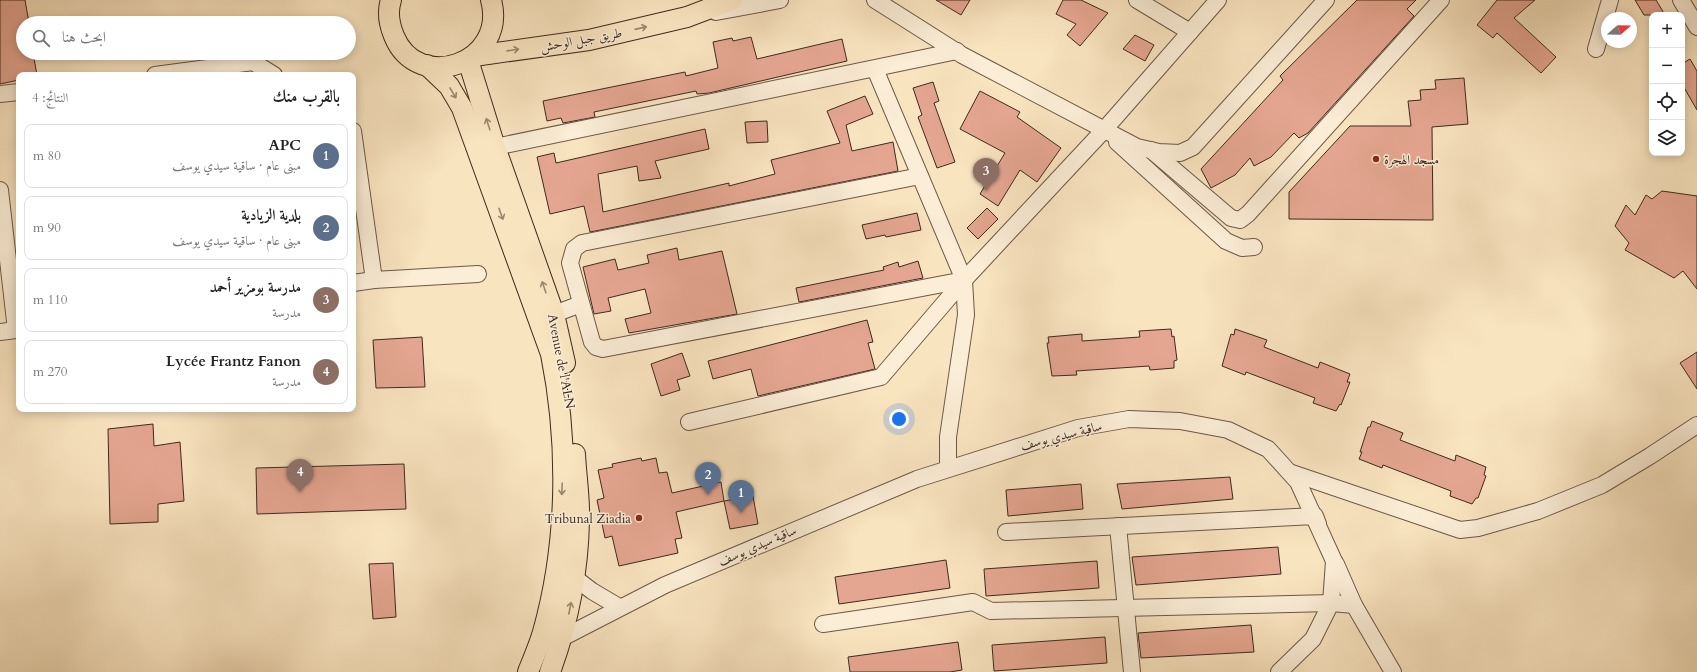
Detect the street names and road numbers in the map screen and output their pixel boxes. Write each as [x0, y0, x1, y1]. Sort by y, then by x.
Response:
street label: طريق جبل الوحش [539, 24, 624, 56]
street label: Avenue de l'ALN [543, 312, 579, 410]
street label: ساقية سيدي يوسف [1019, 417, 1104, 456]
street label: ساقية سيدي يوسف [716, 521, 800, 571]

